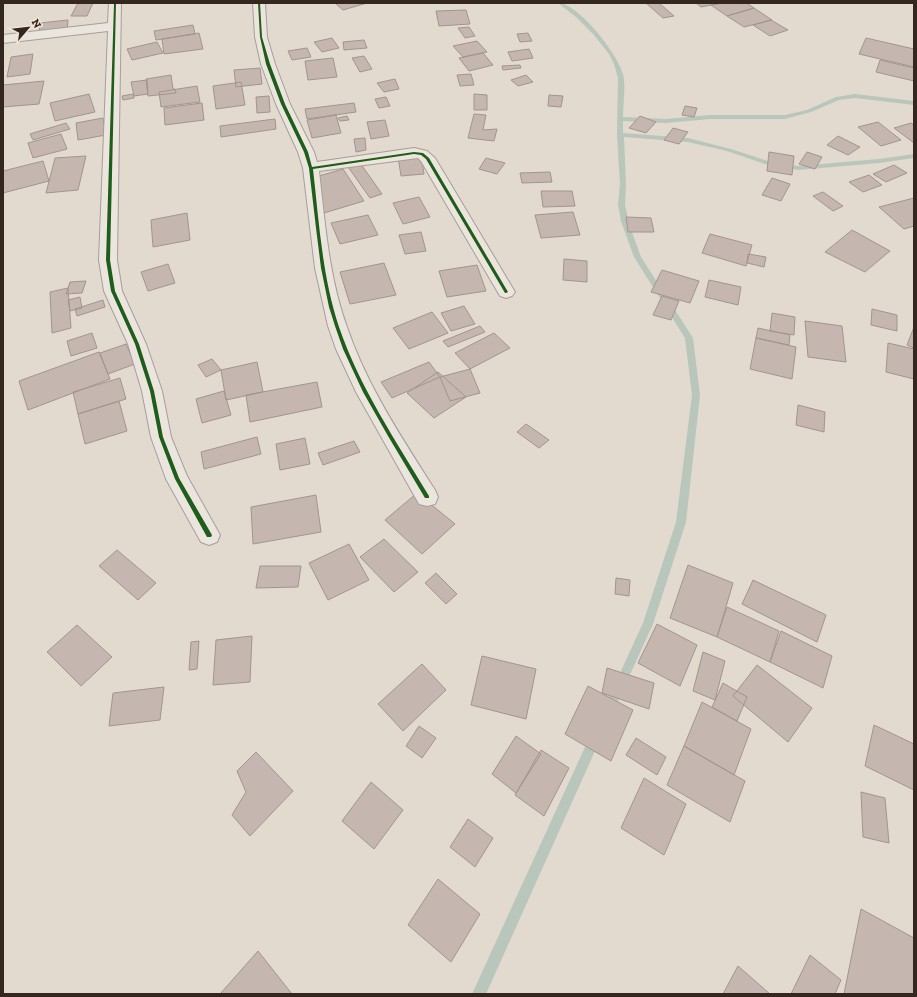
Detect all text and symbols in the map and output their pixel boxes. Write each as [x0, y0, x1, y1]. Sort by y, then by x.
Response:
north arrow [8, 8, 48, 48]
text: N [29, 17, 44, 31]

